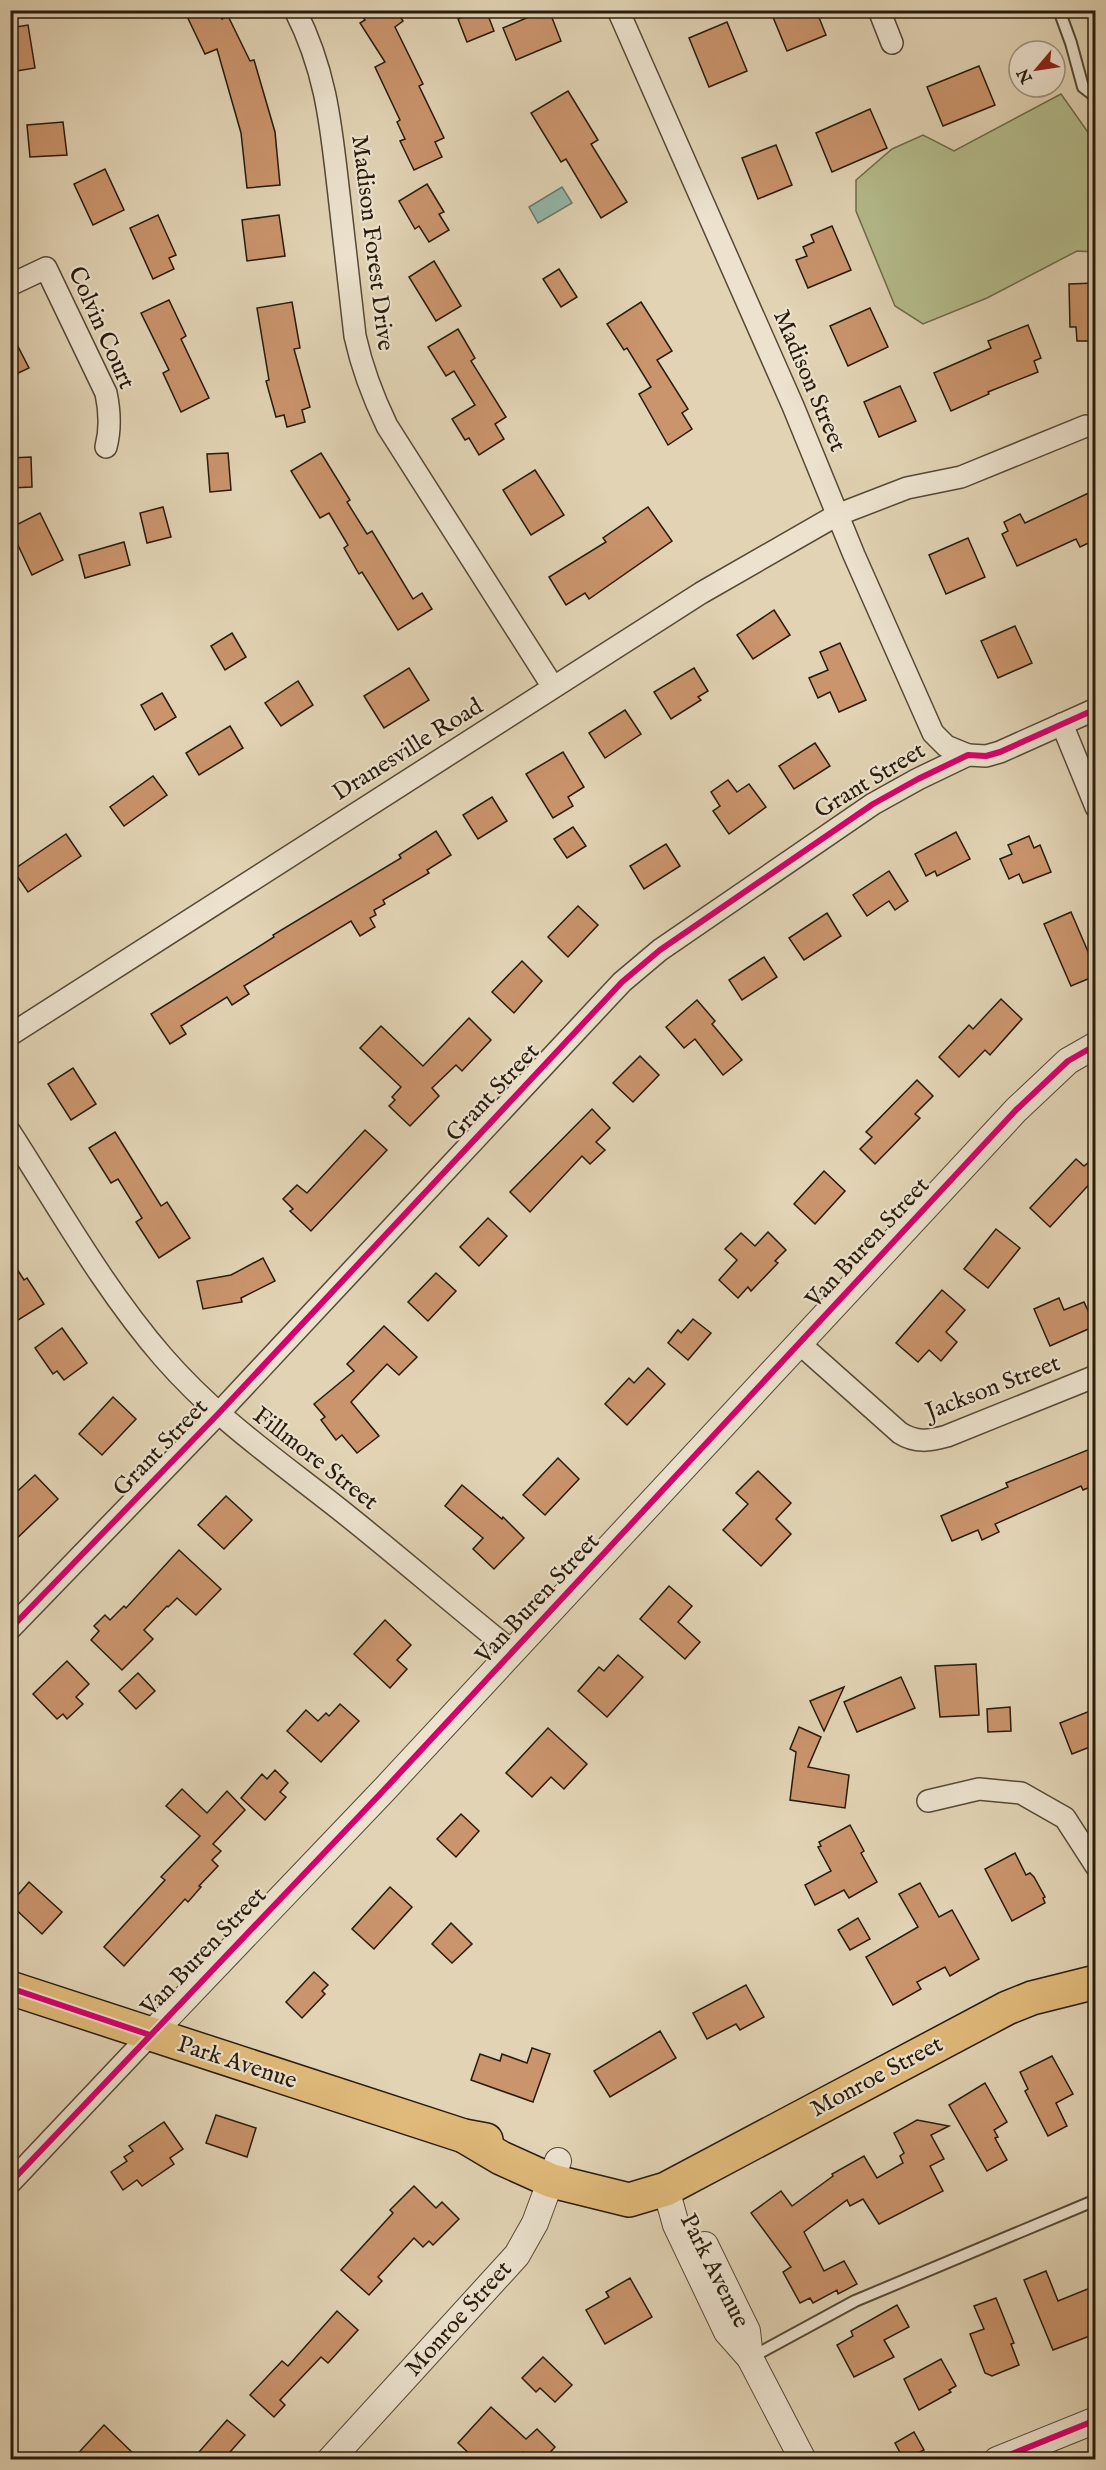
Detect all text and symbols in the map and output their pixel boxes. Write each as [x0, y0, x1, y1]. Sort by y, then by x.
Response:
north arrow [1007, 39, 1067, 99]
text: N [1013, 64, 1038, 87]
street label: Madison Forest Drive [343, 133, 401, 353]
street label: Colvin Court [60, 262, 142, 394]
street label: Madison Street [765, 305, 853, 457]
street label: Dranesville Road [327, 691, 489, 809]
street label: Grant Street [809, 736, 931, 826]
street label: Grant Street [439, 1037, 547, 1149]
street label: Van Buren Street [799, 1171, 937, 1316]
street label: Jackson Street [919, 1348, 1065, 1429]
street label: Grant Street [107, 1393, 215, 1503]
street label: Fillmore Street [246, 1400, 384, 1518]
street label: Van Buren Street [469, 1527, 607, 1672]
street label: Van Buren Street [134, 1881, 274, 2024]
street label: Park Avenue [173, 2029, 301, 2097]
street label: Monroe Street [805, 2029, 949, 2125]
street label: Park Avenue [672, 2209, 756, 2333]
street label: Monroe Street [399, 2255, 519, 2383]

